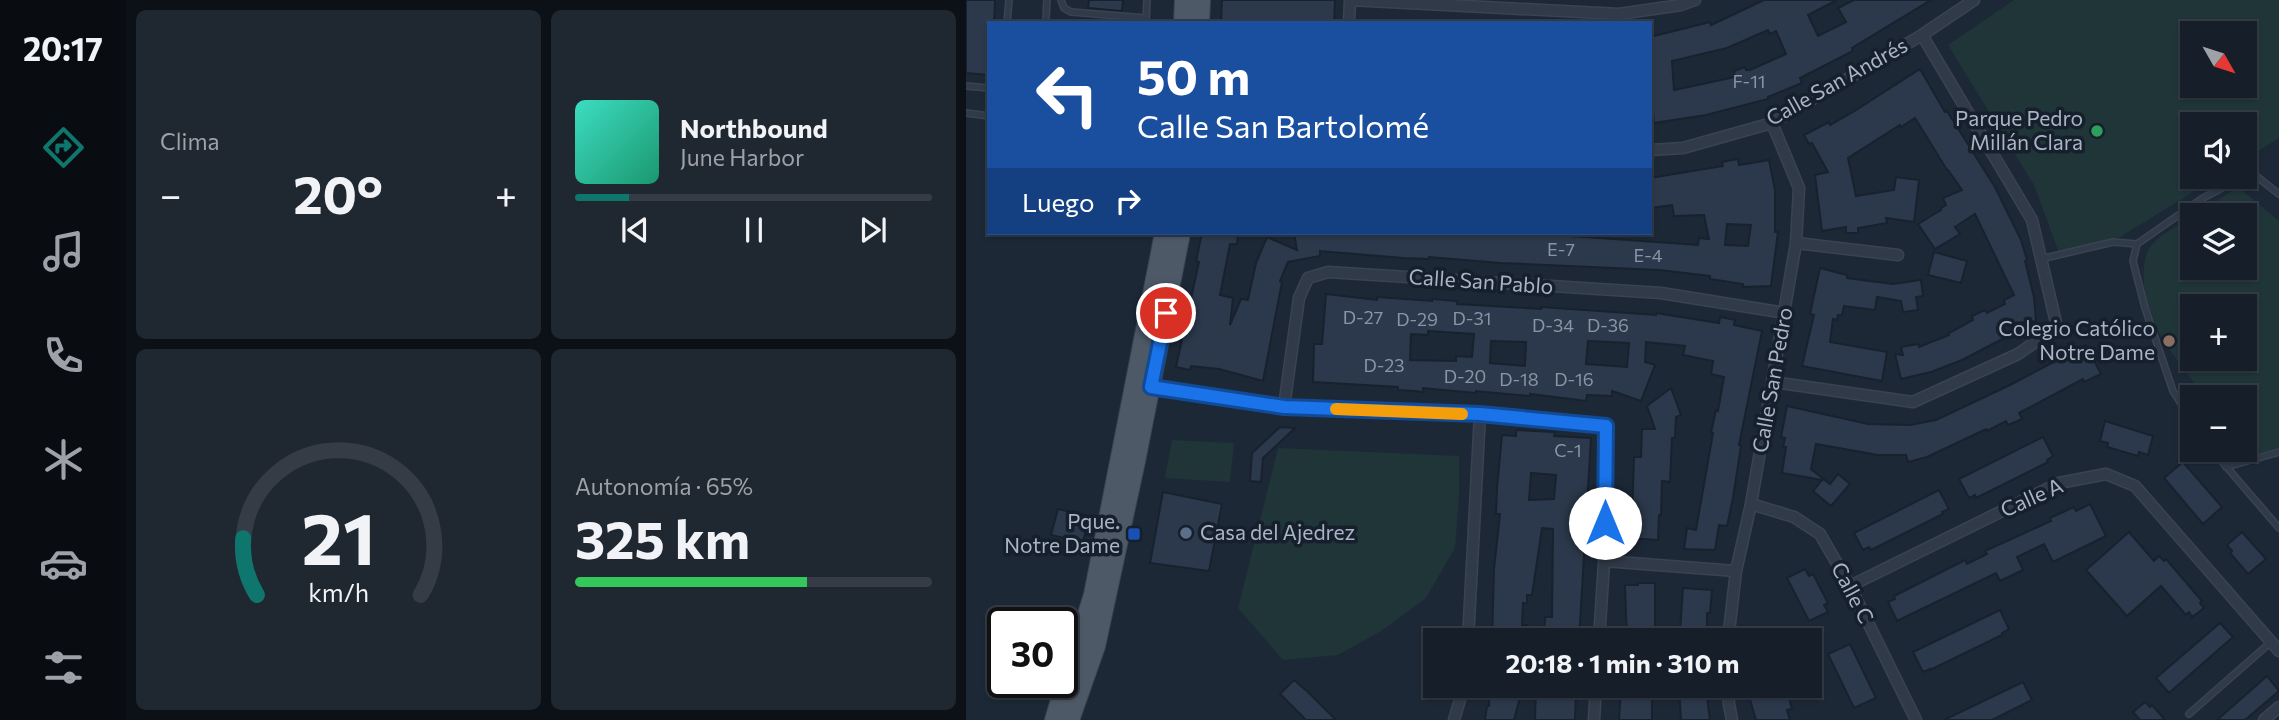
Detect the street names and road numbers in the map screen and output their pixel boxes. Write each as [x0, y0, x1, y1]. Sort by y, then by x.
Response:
street label: Calle San Andrés [1761, 32, 1911, 130]
street label: Calle San Pablo [1408, 263, 1554, 298]
street label: Calle San Pedro [1746, 305, 1797, 454]
street label: Calle A [1996, 472, 2066, 521]
street label: Calle C [1827, 557, 1880, 627]

